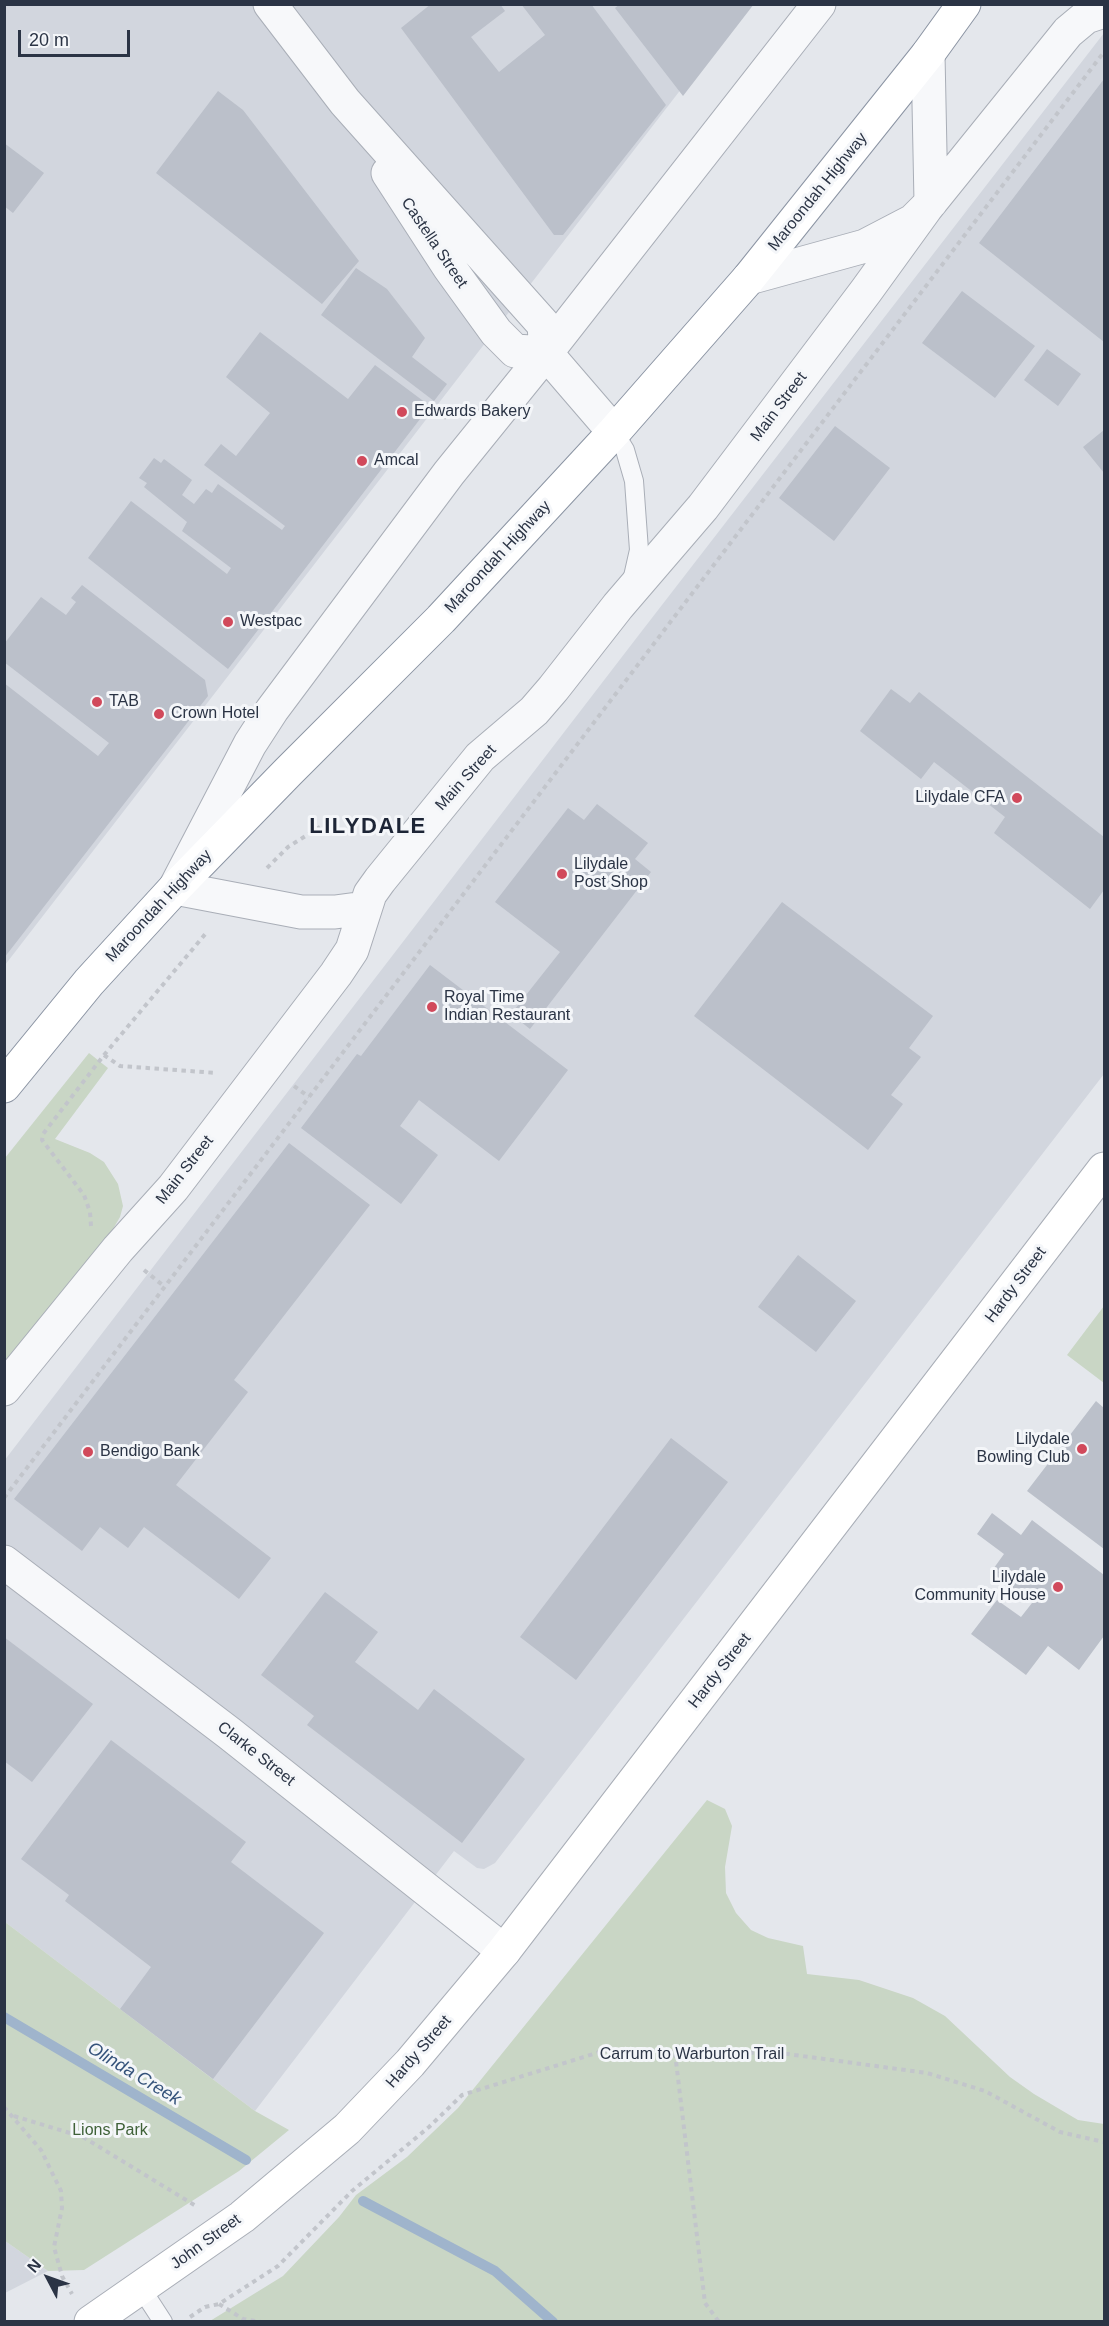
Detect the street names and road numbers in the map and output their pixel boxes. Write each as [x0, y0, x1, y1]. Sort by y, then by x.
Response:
street label: Maroondah Highway [764, 129, 872, 255]
street label: Castella Street [397, 194, 471, 292]
street label: Main Street [747, 369, 811, 445]
street label: Maroondah Highway [441, 497, 555, 617]
street label: Main Street [431, 741, 501, 815]
street label: Maroondah Highway [102, 846, 216, 966]
street label: Main Street [152, 1132, 218, 1208]
street label: Hardy Street [981, 1243, 1051, 1327]
street label: Hardy Street [685, 1630, 755, 1712]
street label: Clarke Street [213, 1718, 299, 1790]
street label: Hardy Street [382, 2012, 456, 2092]
street label: Carrum to Warburton Trail [600, 2045, 784, 2065]
street label: John Street [167, 2210, 245, 2274]

